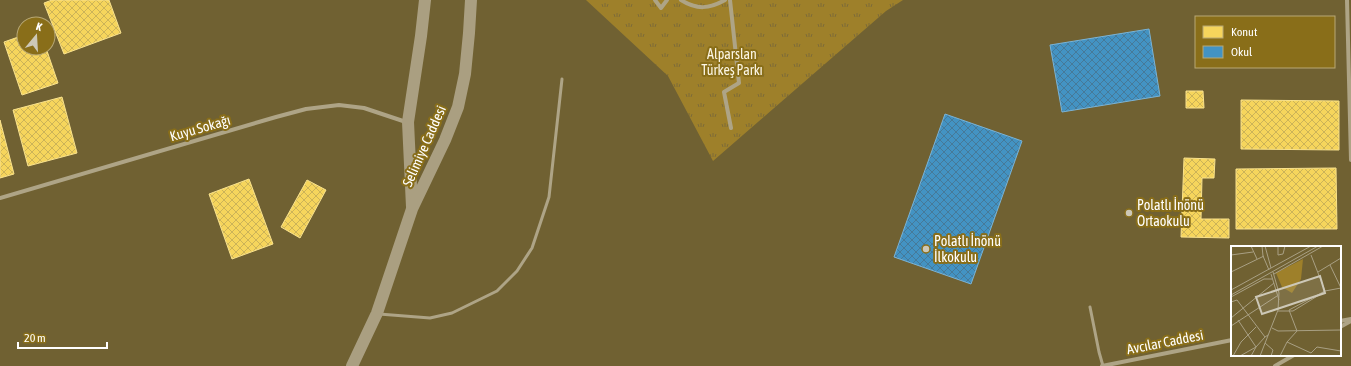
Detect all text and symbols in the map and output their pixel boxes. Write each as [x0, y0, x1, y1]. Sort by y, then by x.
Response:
north arrow [16, 16, 56, 56]
legend [1195, 16, 1335, 68]
text: K [35, 20, 44, 33]
text: Konut [1231, 25, 1258, 39]
text: Okul [1231, 45, 1253, 59]
park label: Alparslan Türkeş Parkı [701, 46, 763, 78]
street label: Selimiye Caddesi [399, 103, 449, 189]
street label: Kuyu Sokağı [168, 112, 232, 144]
place label: Polatlı İnönü Ortaokulu [1137, 197, 1204, 229]
marker: Polatlı İnönü Ortaokulu [1124, 208, 1134, 218]
place label: Polatlı İnönü İlkokulu [934, 233, 1001, 265]
marker: Polatlı İnönü İlkokulu [921, 244, 931, 254]
inset map [1231, 246, 1341, 356]
scale bar [18, 324, 107, 350]
street label: Avcılar Caddesi [1125, 327, 1205, 357]
text: 20 m [24, 331, 46, 345]

